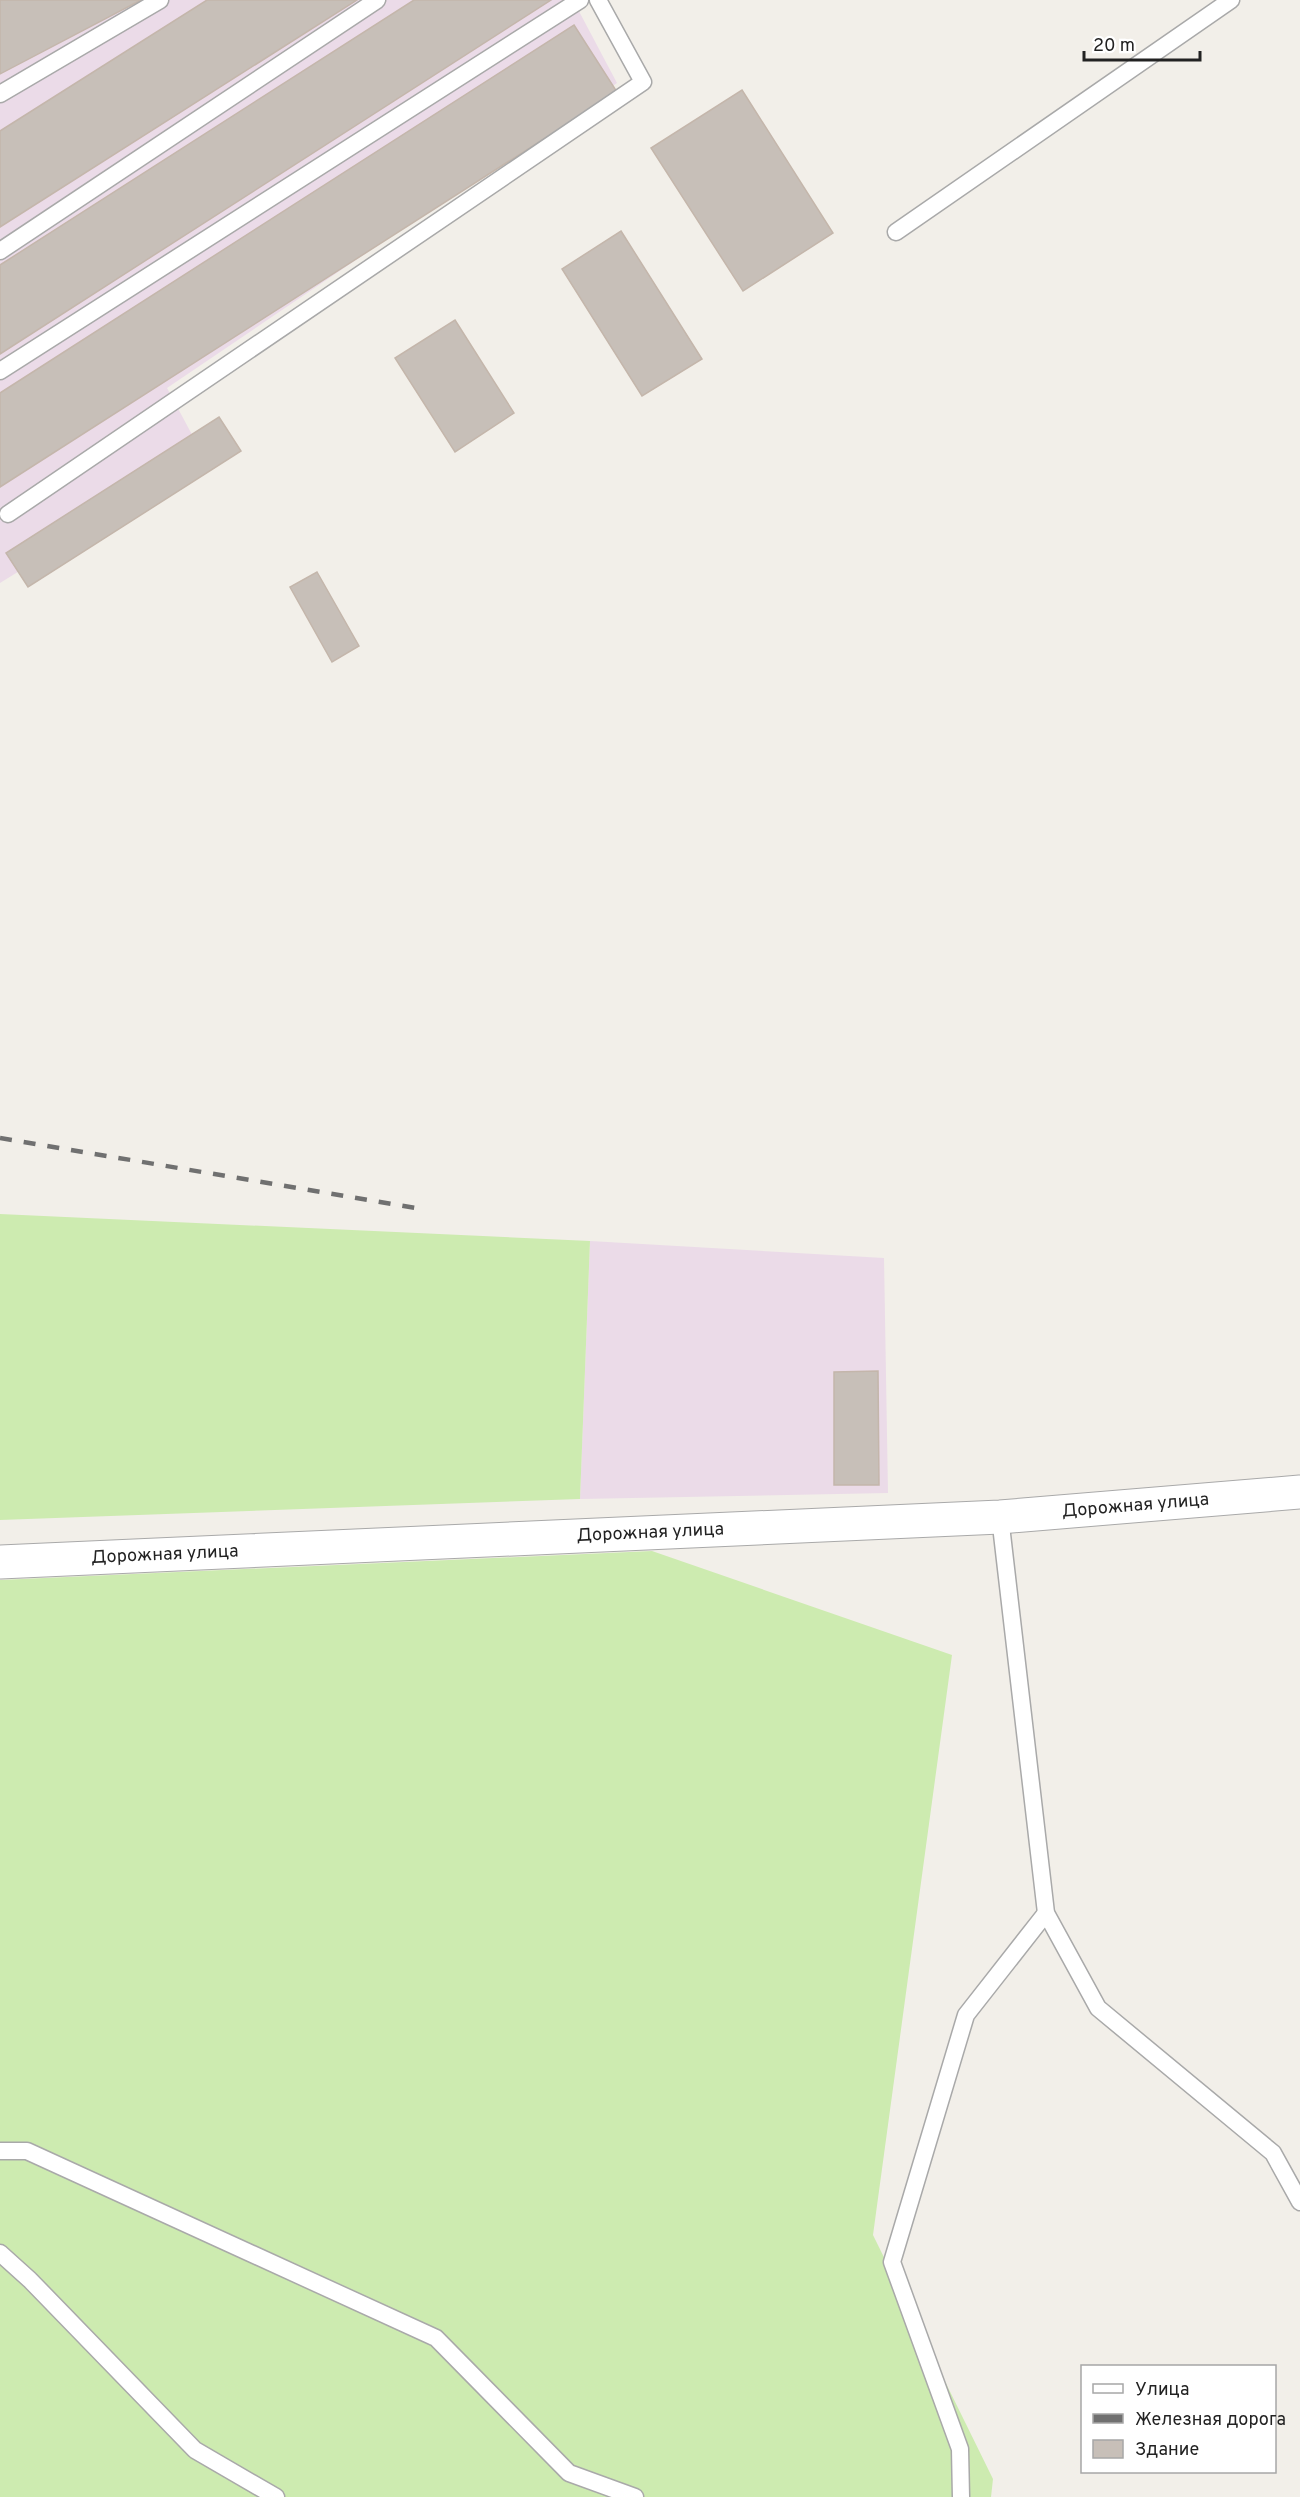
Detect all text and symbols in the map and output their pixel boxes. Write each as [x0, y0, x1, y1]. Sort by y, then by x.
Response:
scale bar [1084, 24, 1200, 62]
text: 20 m [1093, 35, 1135, 58]
street label: Дорожная улица [1061, 1488, 1210, 1523]
street label: Дорожная улица [576, 1518, 725, 1548]
street label: Дорожная улица [91, 1540, 239, 1569]
legend [1081, 2365, 1276, 2473]
text: Улица [1135, 2379, 1189, 2402]
text: Железная дорога [1135, 2409, 1286, 2432]
text: Здание [1135, 2439, 1199, 2462]

